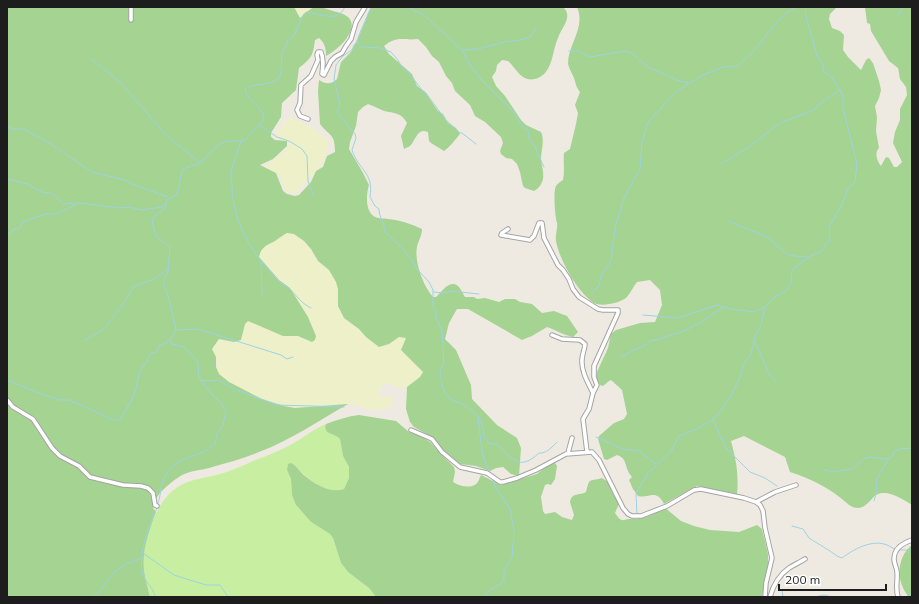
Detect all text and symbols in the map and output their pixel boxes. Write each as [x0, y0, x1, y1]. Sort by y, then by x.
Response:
scale bar [779, 566, 886, 592]
text: 200 m [785, 572, 820, 587]

